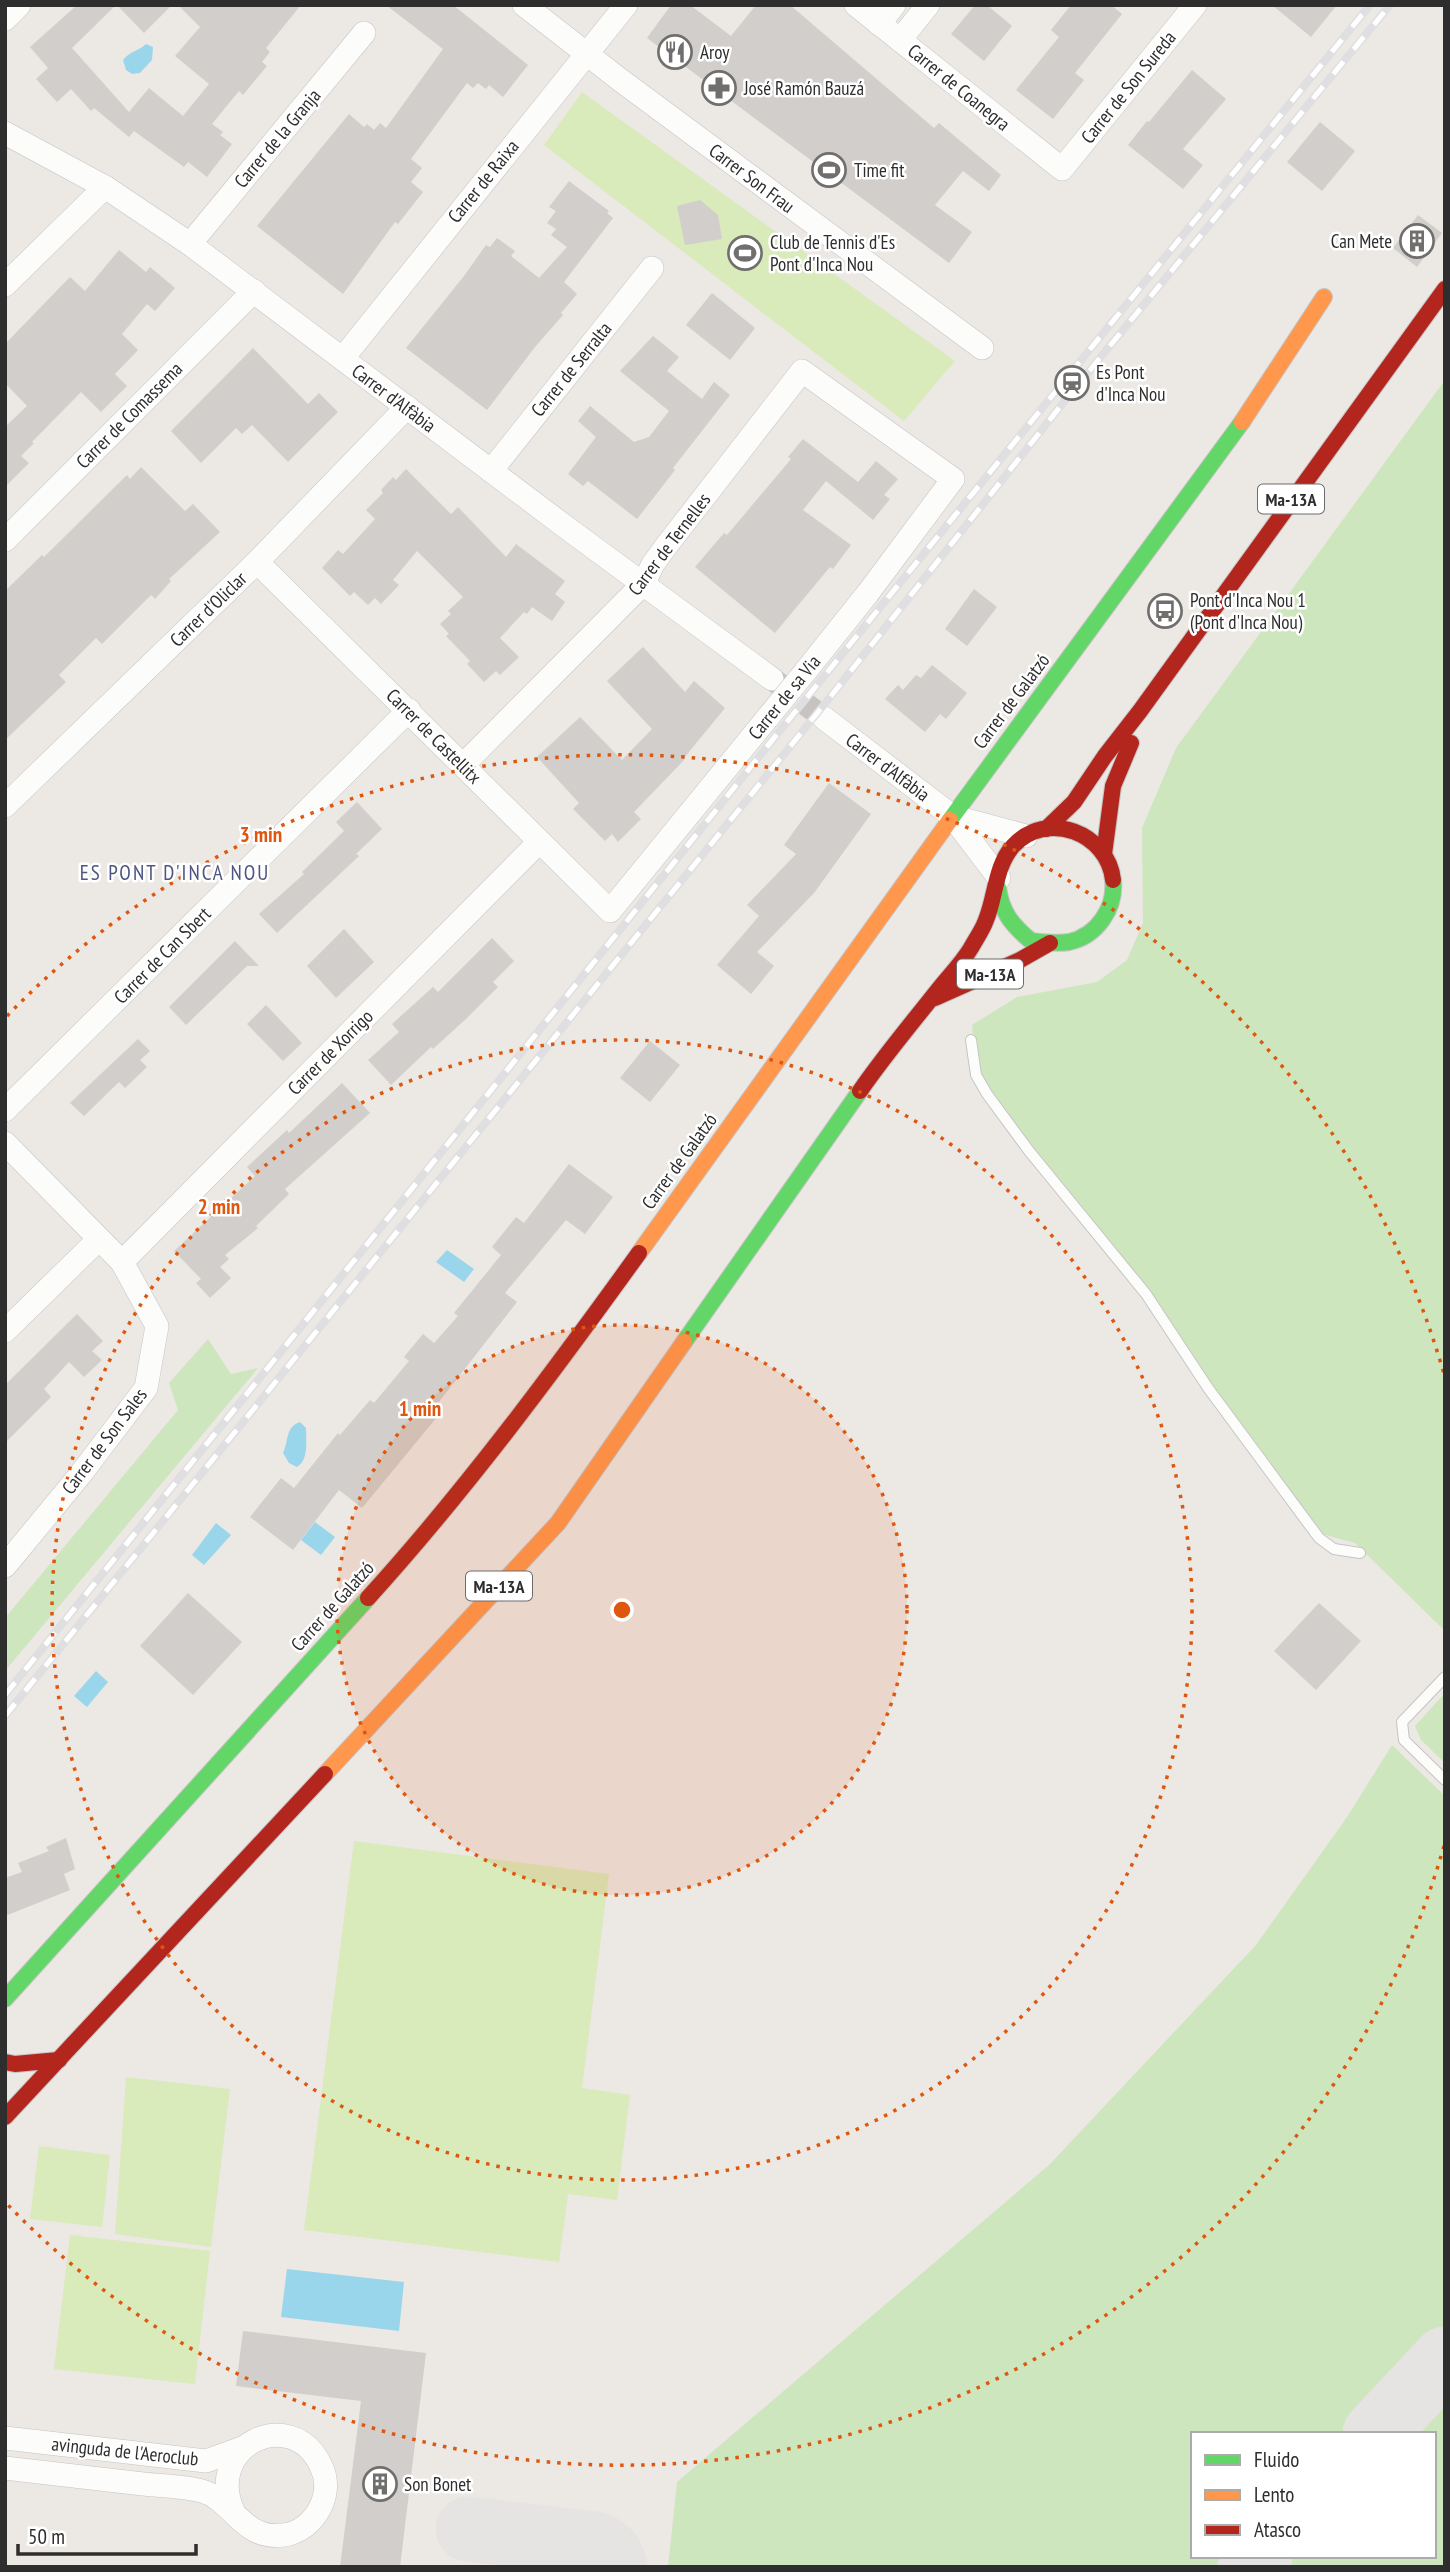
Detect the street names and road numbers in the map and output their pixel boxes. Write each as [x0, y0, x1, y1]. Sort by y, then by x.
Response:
street label: Carrer de Son Sureda [1075, 26, 1181, 148]
street label: Carrer de Coanegra [903, 38, 1015, 136]
street label: Carrer de la Granja [229, 84, 325, 192]
street label: Carrer de Raixa [442, 135, 524, 227]
street label: Carrer Son Frau [704, 138, 800, 218]
street label: Carrer de Serralta [526, 317, 616, 421]
street label: Carrer de Comassema [71, 357, 187, 473]
street label: Carrer d'Alfàbia [347, 359, 441, 437]
road number: Ma-13A [1258, 485, 1324, 514]
street label: Carrer de Ternelles [623, 488, 715, 600]
street label: Carrer d'Oliclar [165, 566, 252, 652]
street label: Carrer de Galatzó [968, 649, 1054, 753]
street label: Carrer de sa Via [743, 650, 825, 744]
street label: Carrer de Castellitx [381, 683, 487, 789]
street label: Carrer d'Alfàbia [841, 728, 935, 806]
street label: Carrer de Can Sbert [109, 901, 216, 1008]
road number: Ma-13A [957, 959, 1023, 988]
street label: Carrer de Xorrigo [282, 1004, 378, 1100]
street label: Carrer de Galatzó [636, 1108, 722, 1214]
street label: Carrer de Son Sales [56, 1383, 152, 1499]
street label: Carrer de Galatzó [285, 1556, 379, 1656]
road number: Ma-13A [466, 1572, 532, 1601]
street label: avinguda de l'Aeroclub [50, 2431, 200, 2471]

